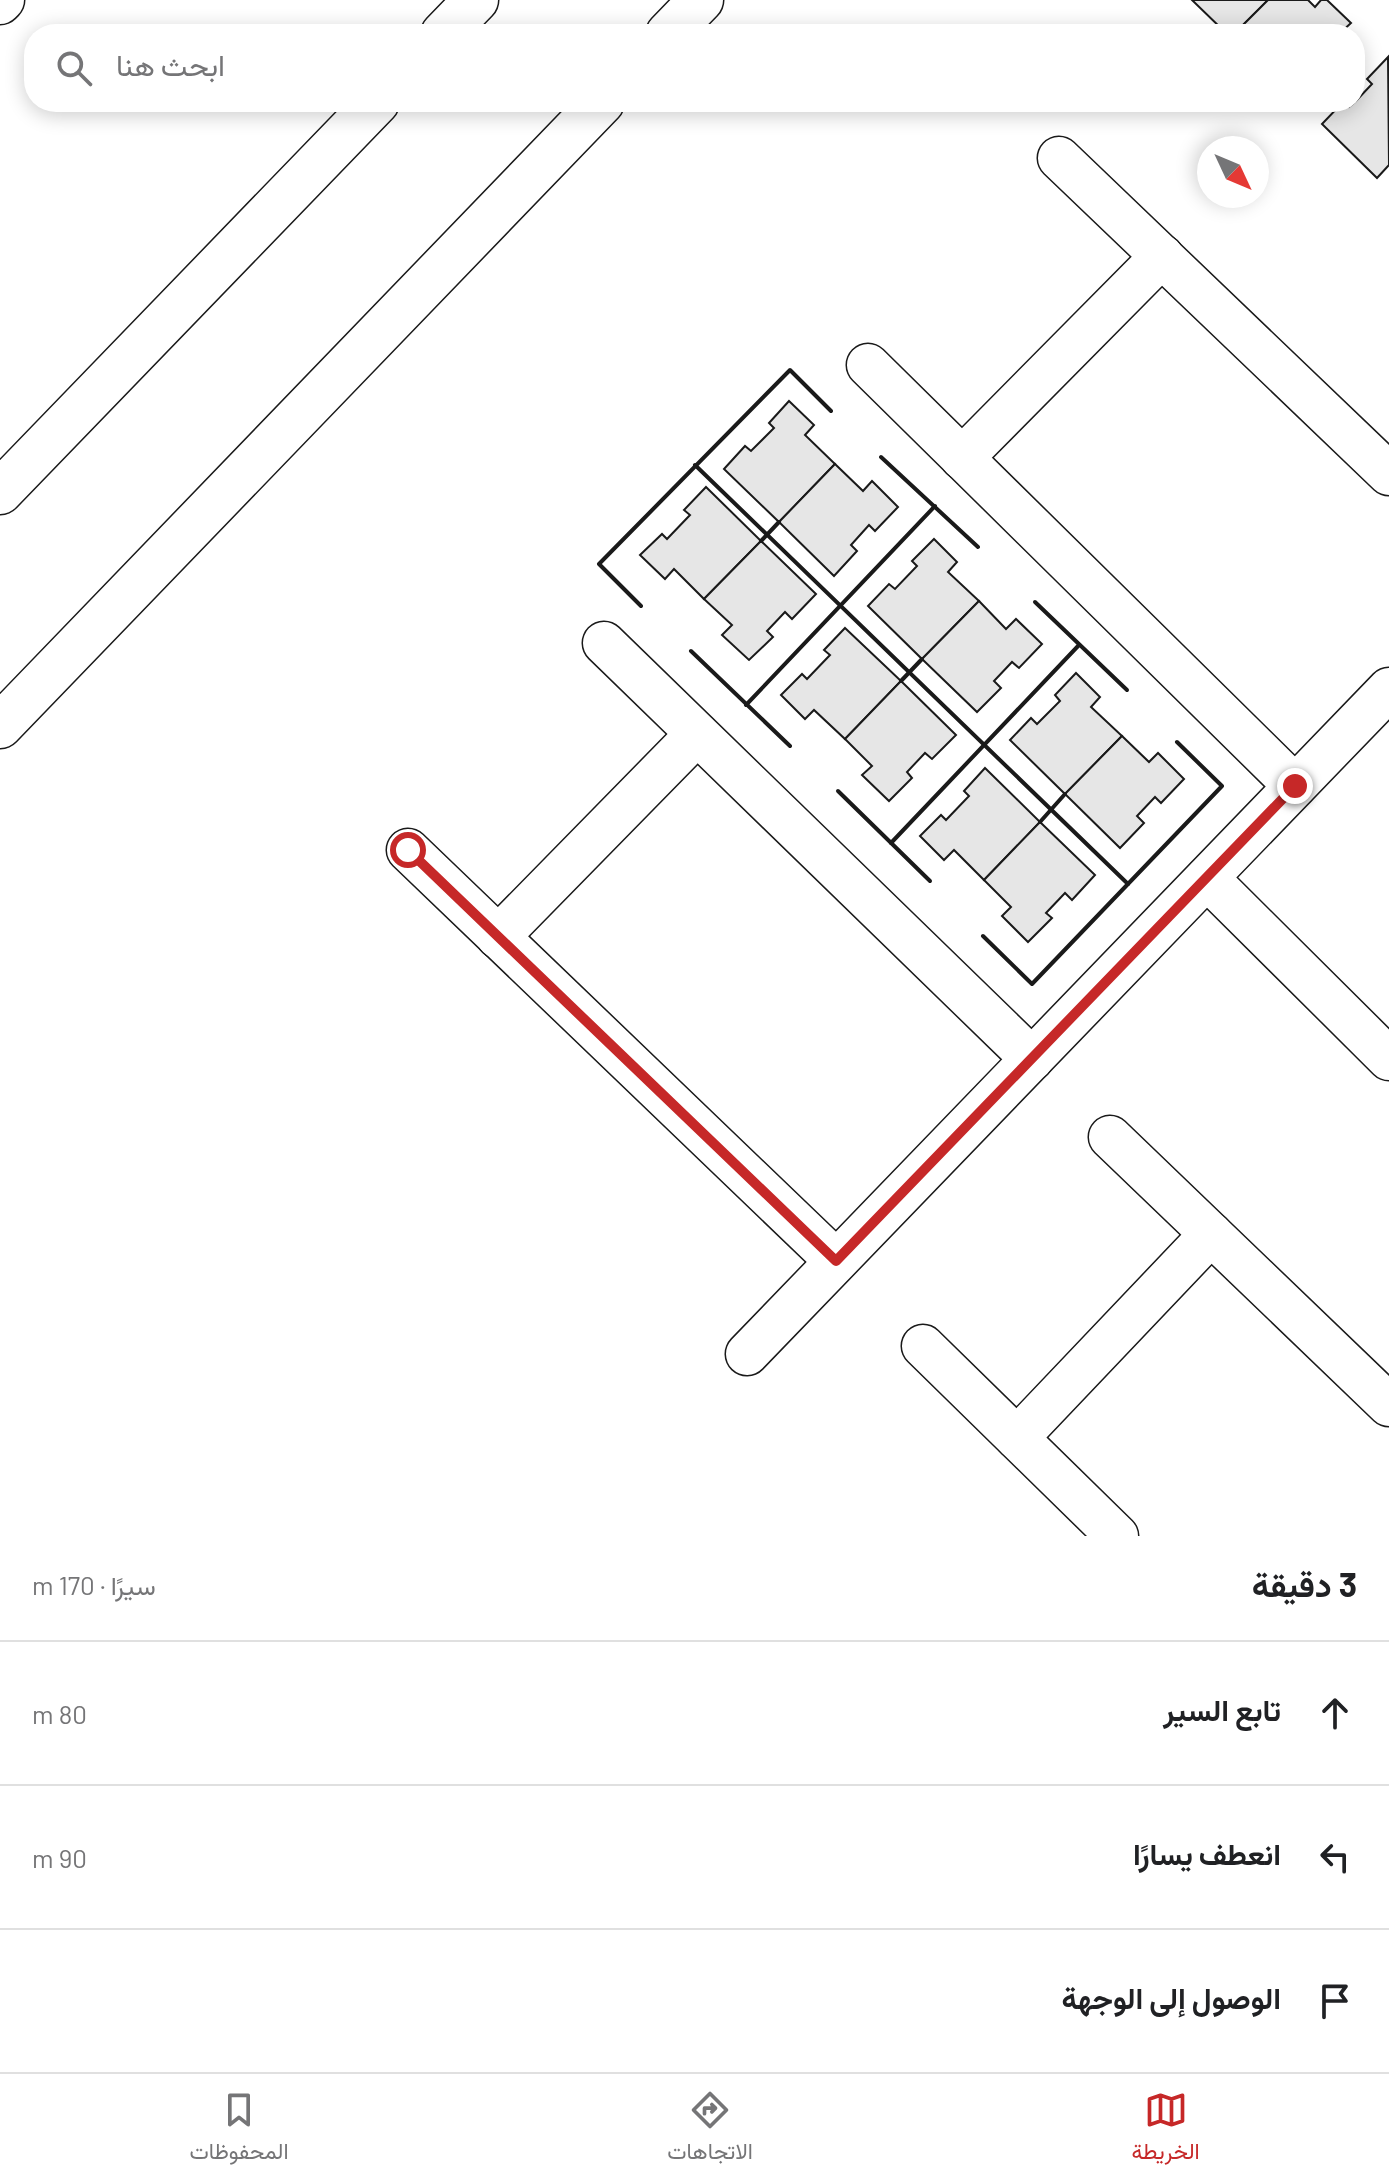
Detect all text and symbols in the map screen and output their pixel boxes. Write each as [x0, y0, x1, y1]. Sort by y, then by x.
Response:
search box [24, 24, 1365, 112]
icon: search [52, 46, 96, 90]
text: ابحث هنا [116, 46, 225, 82]
north arrow [1197, 136, 1269, 208]
route end [1277, 768, 1313, 804]
route start [390, 832, 426, 868]
text: 3 دقيقة [1252, 1563, 1357, 1604]
text: سيرًا · 170 m [32, 1569, 156, 1600]
text: تابع السير [1163, 1691, 1281, 1727]
icon: ahead [1313, 1691, 1357, 1735]
text: 80 m [32, 1698, 87, 1729]
text: انعطف يسارًا [1133, 1835, 1281, 1871]
icon: left [1313, 1835, 1357, 1879]
text: 90 m [32, 1842, 87, 1873]
text: الوصول إلى الوجهة [1062, 1979, 1281, 2015]
icon: arrive [1313, 1979, 1357, 2023]
tab: المحفوظات [189, 2088, 289, 2171]
tab: الاتجاهات [667, 2088, 753, 2171]
tab: الخريطة [1132, 2088, 1200, 2171]

